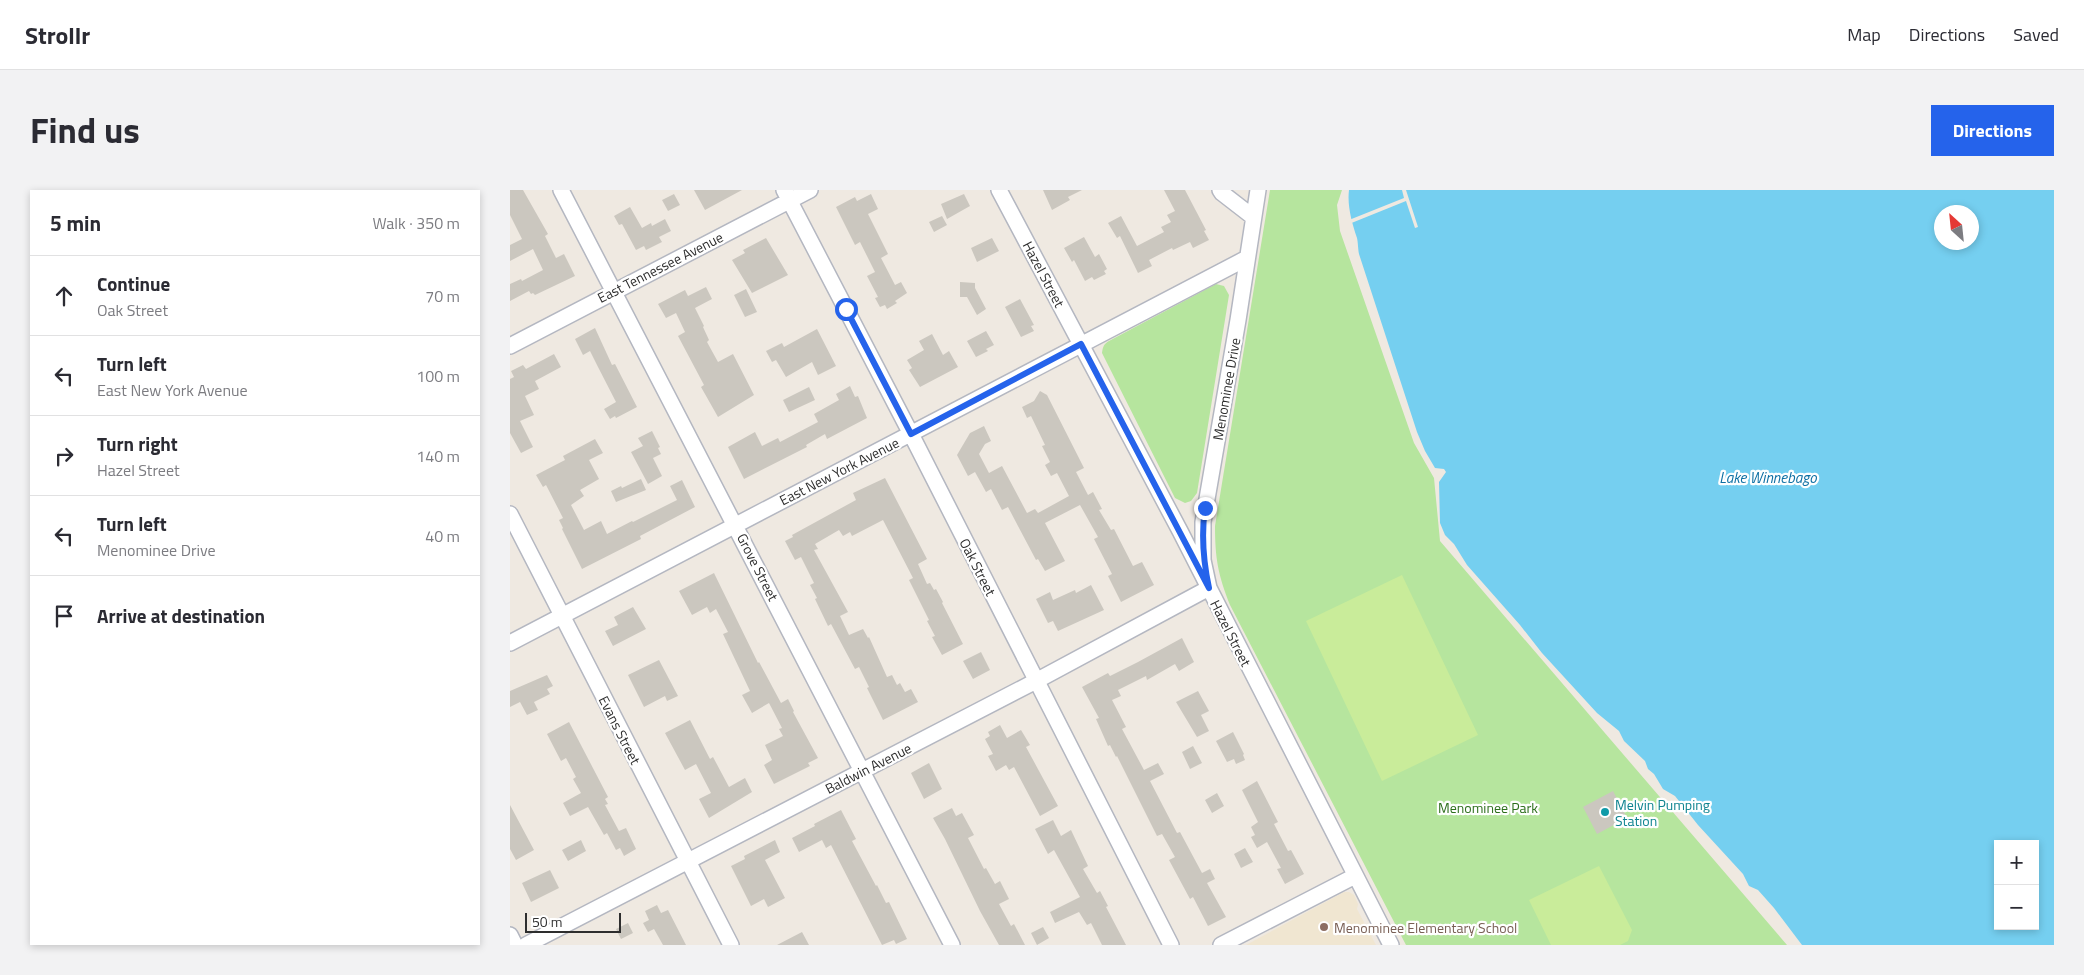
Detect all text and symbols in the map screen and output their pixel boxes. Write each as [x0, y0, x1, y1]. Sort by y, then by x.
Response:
text: Strollr [25, 17, 90, 53]
text: Map [1847, 21, 1881, 48]
text: Directions [1909, 21, 1985, 48]
text: Saved [2013, 21, 2059, 48]
text: Find us [30, 103, 140, 157]
button: Directions [1931, 105, 2054, 156]
north arrow [1934, 205, 1979, 250]
text: 5 min [50, 207, 101, 239]
text: Walk · 350 m [372, 211, 460, 235]
street label: East Tennessee Avenue [594, 226, 726, 308]
street label: Hazel Street [1018, 237, 1070, 311]
text: Continue [97, 269, 170, 298]
icon: ahead [50, 282, 78, 310]
text: 70 m [425, 284, 460, 308]
text: Oak Street [97, 298, 168, 322]
route start [835, 298, 858, 321]
street label: Menominee Drive [1207, 336, 1245, 442]
text: Turn left [97, 349, 167, 378]
icon: left [50, 362, 78, 390]
text: 100 m [416, 364, 460, 388]
text: East New York Avenue [97, 378, 248, 402]
text: Turn right [97, 429, 178, 458]
street label: East New York Avenue [776, 432, 902, 510]
icon: right [50, 442, 78, 470]
text: 140 m [416, 444, 460, 468]
text: Hazel Street [97, 458, 180, 482]
water label: Lake Winnebago [1719, 466, 1817, 489]
route end [1194, 497, 1217, 520]
text: Turn left [97, 509, 167, 538]
icon: left [50, 522, 78, 550]
text: 40 m [425, 524, 460, 548]
street label: Grove Street [732, 530, 784, 605]
street label: Oak Street [955, 535, 1001, 600]
text: Menominee Drive [97, 538, 216, 562]
street label: Hazel Street [1205, 596, 1257, 670]
text: Arrive at destination [97, 601, 265, 630]
icon: arrive [50, 602, 78, 630]
street label: Evans Street [594, 692, 646, 768]
street label: Baldwin Avenue [821, 737, 915, 799]
place label: Melvin Pumping Station [1615, 794, 1710, 831]
park label: Menominee Park [1438, 797, 1538, 818]
marker: Melvin Pumping Station [1599, 806, 1611, 818]
map controls [1994, 840, 2039, 930]
button: + [1994, 840, 2039, 885]
button: − [1994, 885, 2039, 930]
scale bar [525, 910, 621, 933]
text: 50 m [532, 911, 562, 932]
place label: Menominee Elementary School [1334, 917, 1517, 938]
marker: Menominee Elementary School [1318, 921, 1330, 933]

